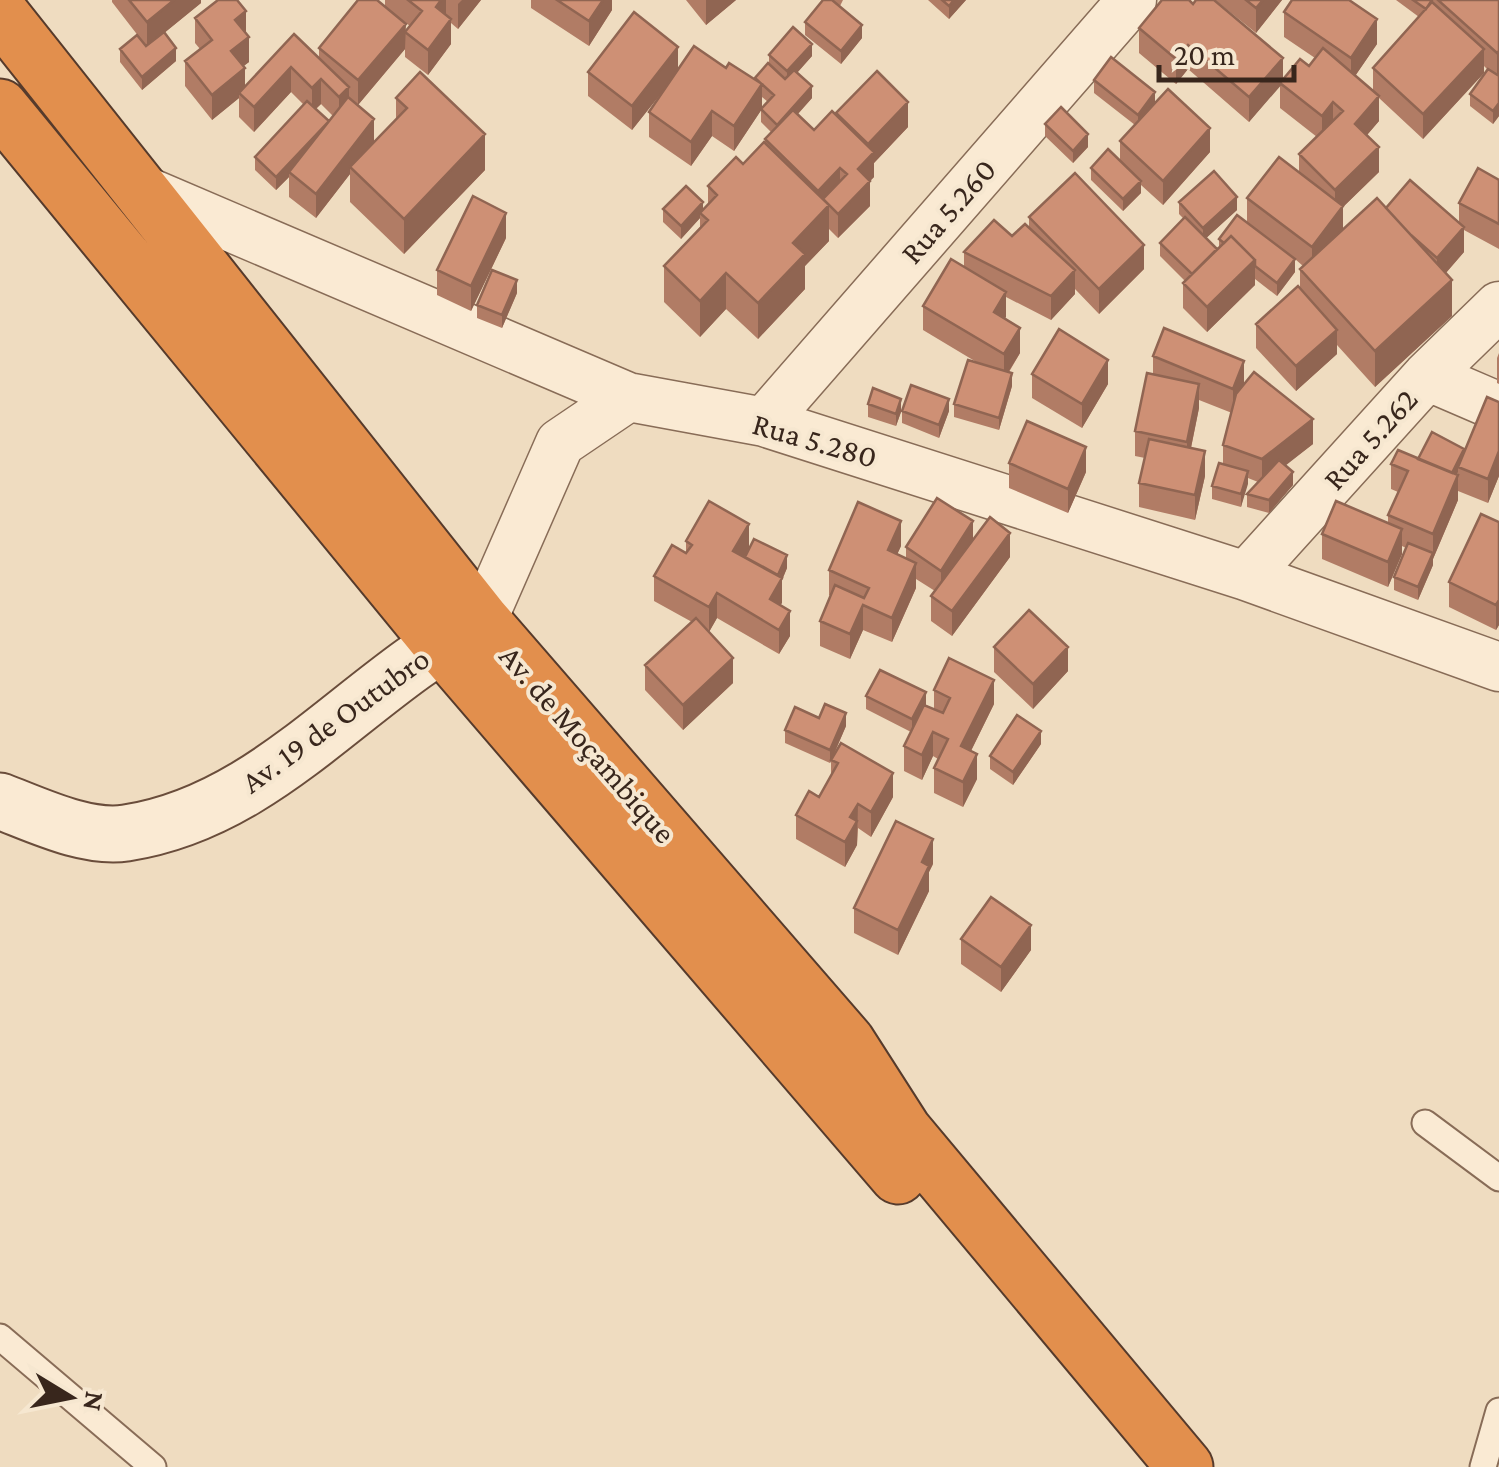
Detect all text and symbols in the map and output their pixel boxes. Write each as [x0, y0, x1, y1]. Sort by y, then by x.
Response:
scale bar [1159, 20, 1294, 82]
text: 20 m [1174, 38, 1235, 71]
street label: Rua 5.260 [893, 151, 1003, 271]
street label: Rua 5.262 [1315, 381, 1425, 497]
street label: Rua 5.280 [749, 405, 881, 475]
street label: Av. de Moçambique [492, 638, 684, 850]
street label: Av. 19 de Outubro [234, 640, 436, 800]
north arrow [20, 1347, 120, 1447]
text: N [77, 1389, 111, 1413]

